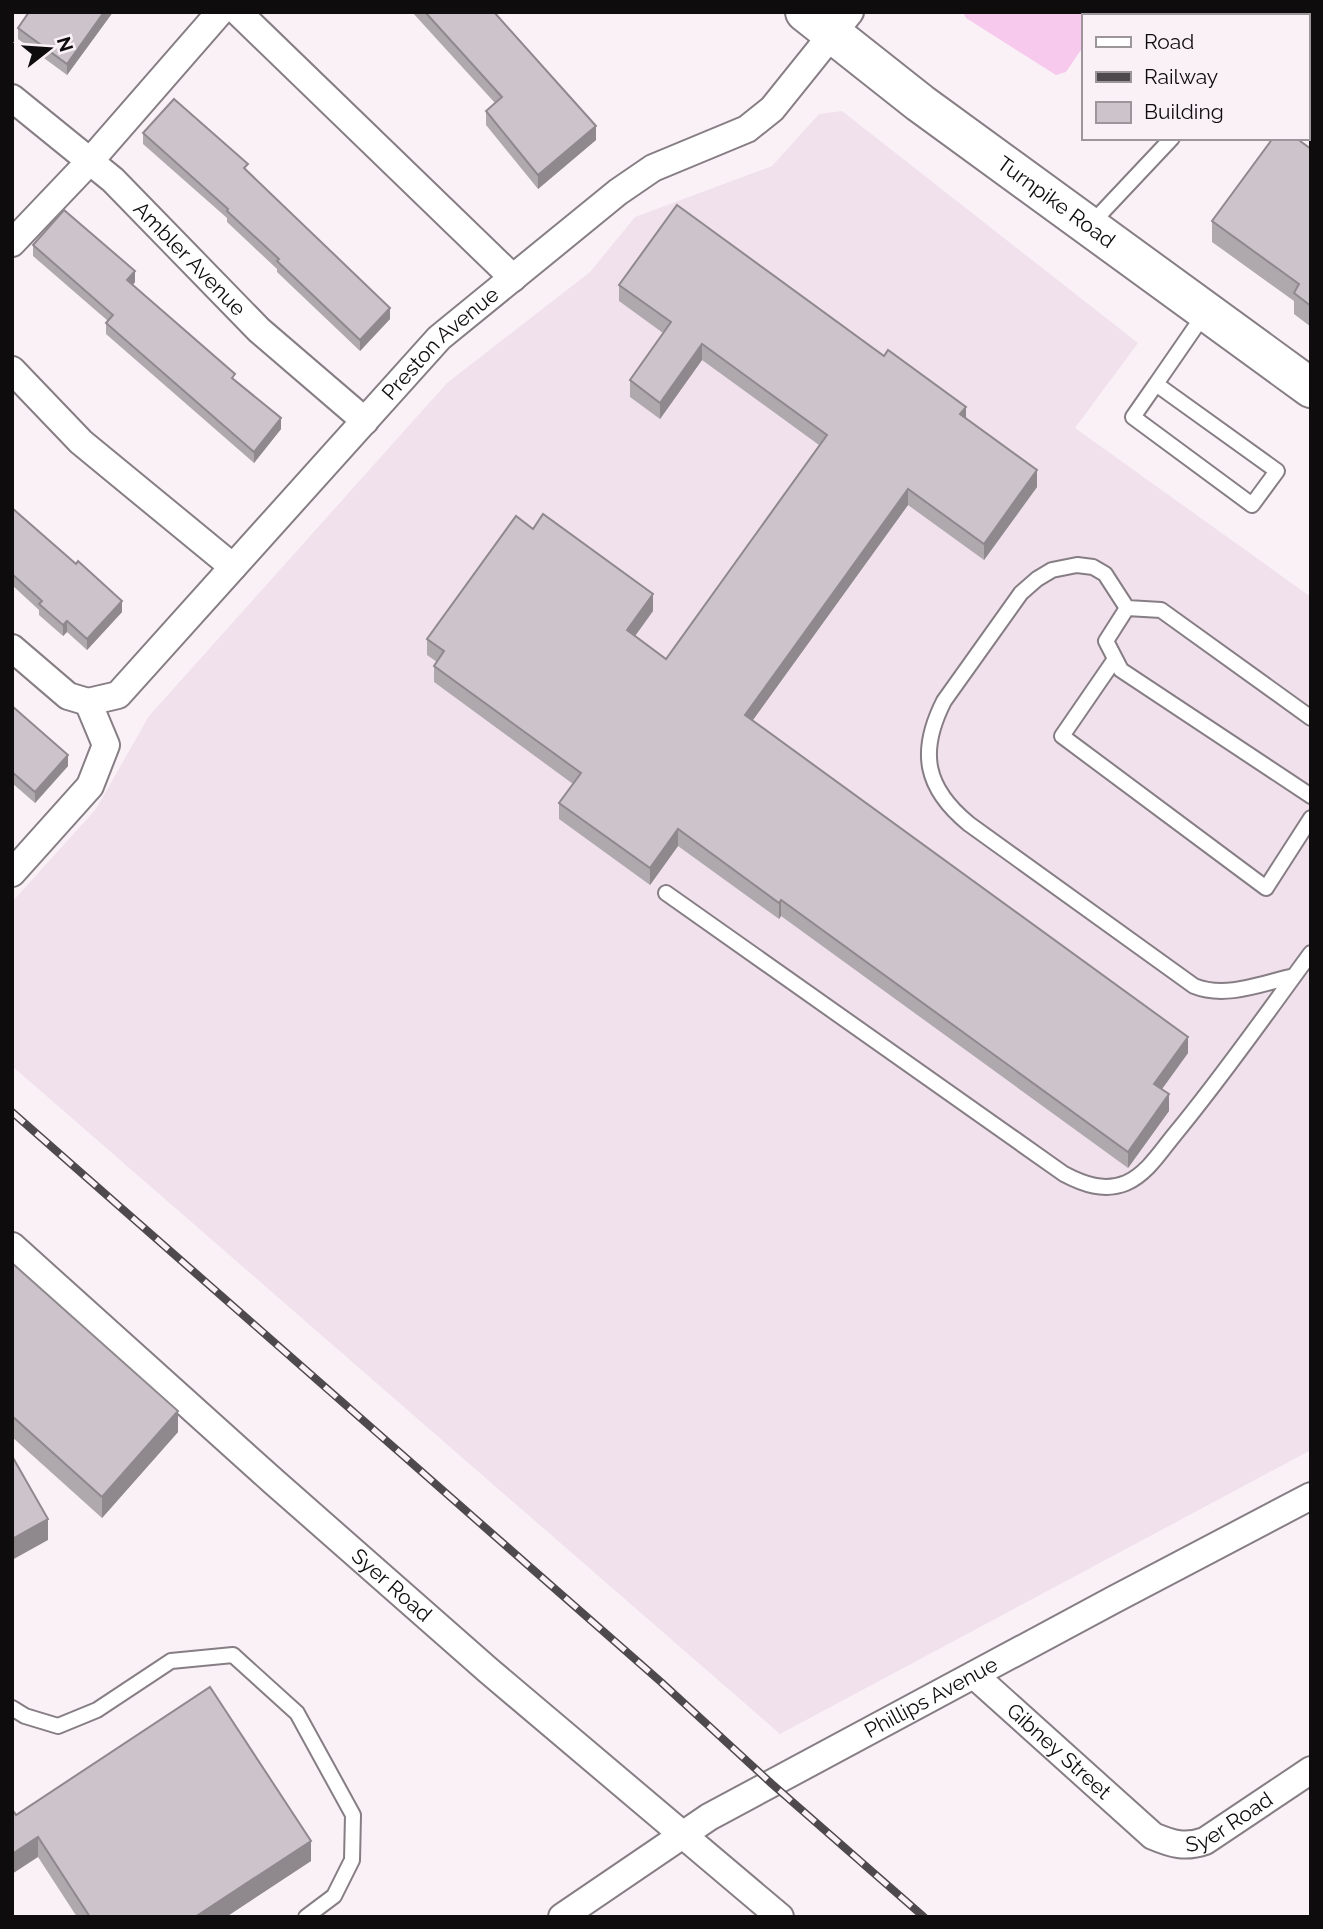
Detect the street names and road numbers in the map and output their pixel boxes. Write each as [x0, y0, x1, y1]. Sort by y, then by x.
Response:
street label: Turnpike Road [993, 151, 1120, 253]
street label: Ambler Avenue [129, 196, 251, 321]
street label: Preston Avenue [376, 282, 503, 405]
street label: Syer Road [347, 1543, 437, 1627]
street label: Phillips Avenue [860, 1651, 1002, 1743]
street label: Gibney Street [1002, 1698, 1116, 1804]
street label: Syer Road [1184, 1786, 1277, 1857]

